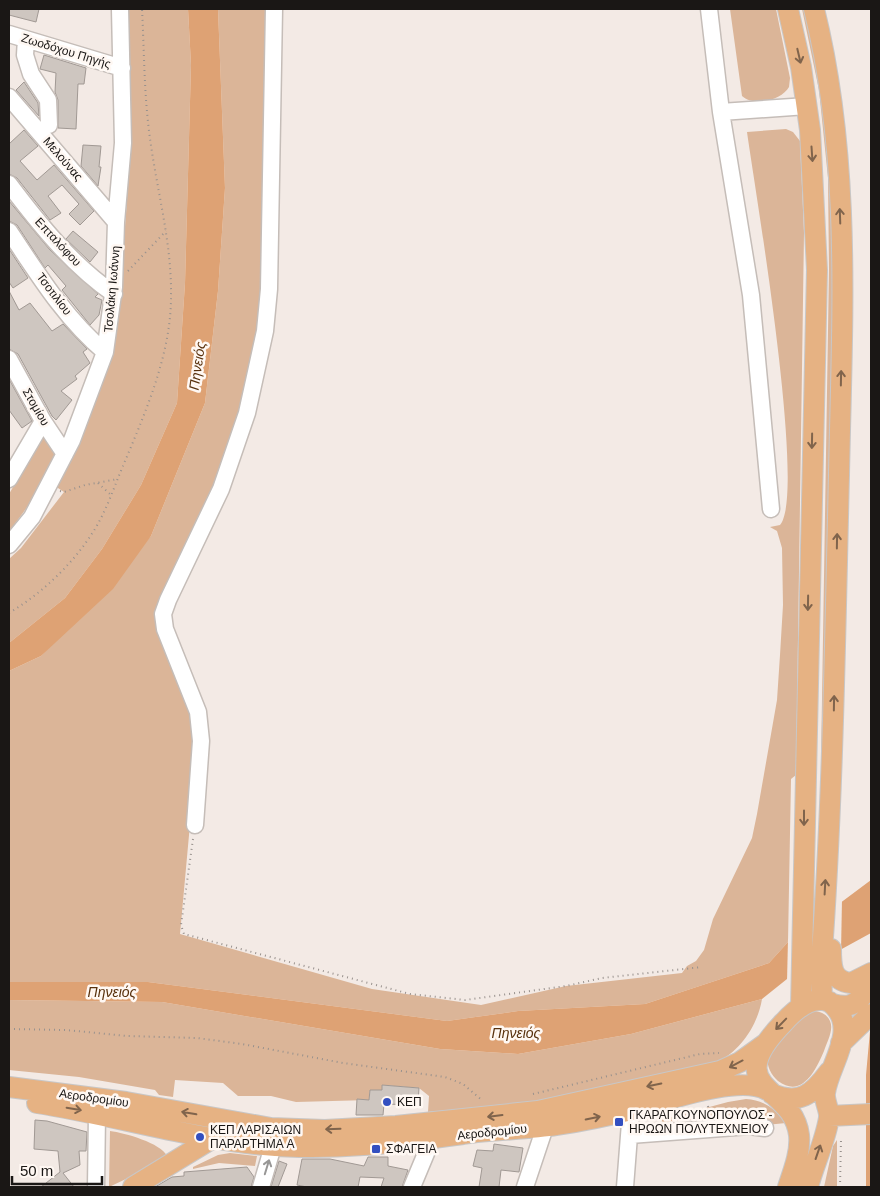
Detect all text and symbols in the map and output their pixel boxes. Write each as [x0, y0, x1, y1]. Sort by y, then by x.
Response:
street label: Ζωοδόχου Πηγής [20, 31, 113, 71]
one-way arrow [795, 48, 804, 64]
street label: Μελούνας [40, 134, 86, 184]
one-way arrow [808, 146, 817, 162]
one-way arrow [835, 208, 845, 224]
street label: Επταλόφου [32, 215, 84, 269]
street label: Τσολάκη Ιωάννη [101, 245, 123, 333]
street label: Τσοτιλίου [34, 270, 74, 318]
water label: Πηνειός [186, 341, 208, 391]
one-way arrow [836, 371, 845, 387]
street label: Στομίου [20, 386, 52, 428]
one-way arrow [807, 433, 816, 449]
one-way arrow [832, 533, 842, 550]
one-way arrow [803, 595, 813, 611]
one-way arrow [829, 696, 838, 712]
one-way arrow [799, 810, 809, 826]
one-way arrow [821, 879, 830, 895]
water label: Πηνειός [88, 984, 137, 1000]
one-way arrow [775, 1018, 787, 1030]
water label: Πηνειός [492, 1025, 541, 1041]
one-way arrow [728, 1059, 743, 1069]
one-way arrow [647, 1081, 663, 1090]
street label: Αεροδρομίου [58, 1086, 130, 1110]
place label: ΚΕΠ [397, 1095, 422, 1109]
marker: ΚΕΠ [381, 1096, 393, 1108]
one-way arrow [66, 1105, 82, 1115]
one-way arrow [182, 1108, 198, 1118]
place label: ΓΚΑΡΑΓΚΟΥΝΟΠΟΥΛΟΣ - ΗΡΩΩΝ ΠΟΛΥΤΕΧΝΕΙΟΥ [629, 1108, 773, 1136]
one-way arrow [487, 1111, 503, 1121]
one-way arrow [585, 1113, 601, 1122]
marker: ΓΚΑΡΑΓΚΟΥΝΟΠΟΥΛΟΣ - ΗΡΩΩΝ ΠΟΛΥΤΕΧΝΕΙΟΥ [613, 1116, 625, 1128]
street label: Αεροδρομίου [457, 1121, 527, 1143]
place label: ΚΕΠ ΛΑΡΙΣΑΙΩΝ ΠΑΡΑΡΤΗΜΑ A [210, 1123, 301, 1151]
one-way arrow [325, 1125, 341, 1134]
marker: ΚΕΠ ΛΑΡΙΣΑΙΩΝ ΠΑΡΑΡΤΗΜΑ A [194, 1131, 206, 1143]
place label: ΣΦΑΓΕΙΑ [386, 1142, 437, 1156]
marker: ΣΦΑΓΕΙΑ [370, 1143, 382, 1155]
one-way arrow [814, 1144, 823, 1160]
scale bar [12, 1154, 102, 1186]
one-way arrow [263, 1159, 273, 1175]
text: 50 m [20, 1162, 53, 1179]

